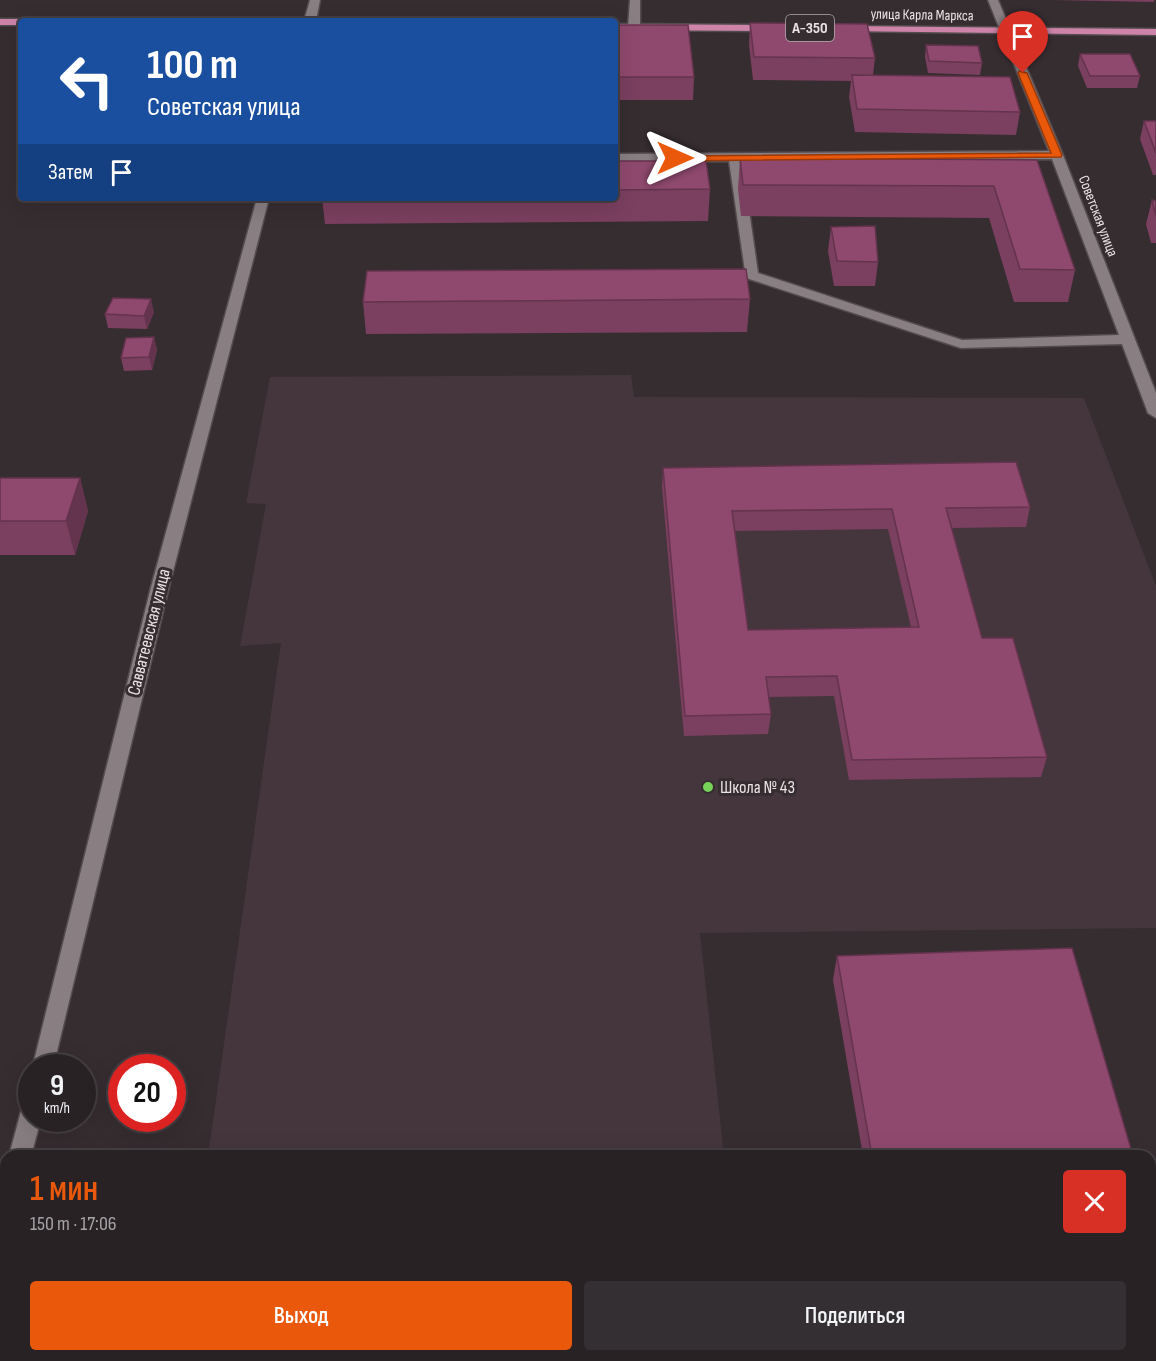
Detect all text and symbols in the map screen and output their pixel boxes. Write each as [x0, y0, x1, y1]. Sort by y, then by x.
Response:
street label: улица Карла Маркса [870, 5, 974, 25]
pin [997, 11, 1048, 73]
road number: А-350 [786, 15, 834, 41]
icon: arrive [1006, 20, 1039, 53]
text: 100 m [147, 40, 238, 91]
icon: left [48, 42, 126, 120]
text: Советская улица [147, 91, 301, 123]
position arrow [643, 126, 707, 190]
icon: arrive [105, 156, 138, 189]
text: Затем [48, 159, 93, 186]
street label: Советская улица [1074, 173, 1122, 259]
street label: Савватеевская улица [123, 567, 175, 697]
place label: Школа № 43 [720, 777, 795, 798]
marker: Школа № 43 [701, 780, 715, 794]
speed limit sign: 20 [108, 1054, 186, 1132]
text: 9 [50, 1068, 64, 1104]
text: km/h [44, 1099, 70, 1118]
text: 1 мин [30, 1168, 98, 1211]
button: close [1063, 1170, 1126, 1233]
text: 150 m · 17:06 [30, 1212, 117, 1236]
button: Выход [30, 1281, 572, 1350]
button: Поделиться [584, 1281, 1126, 1350]

